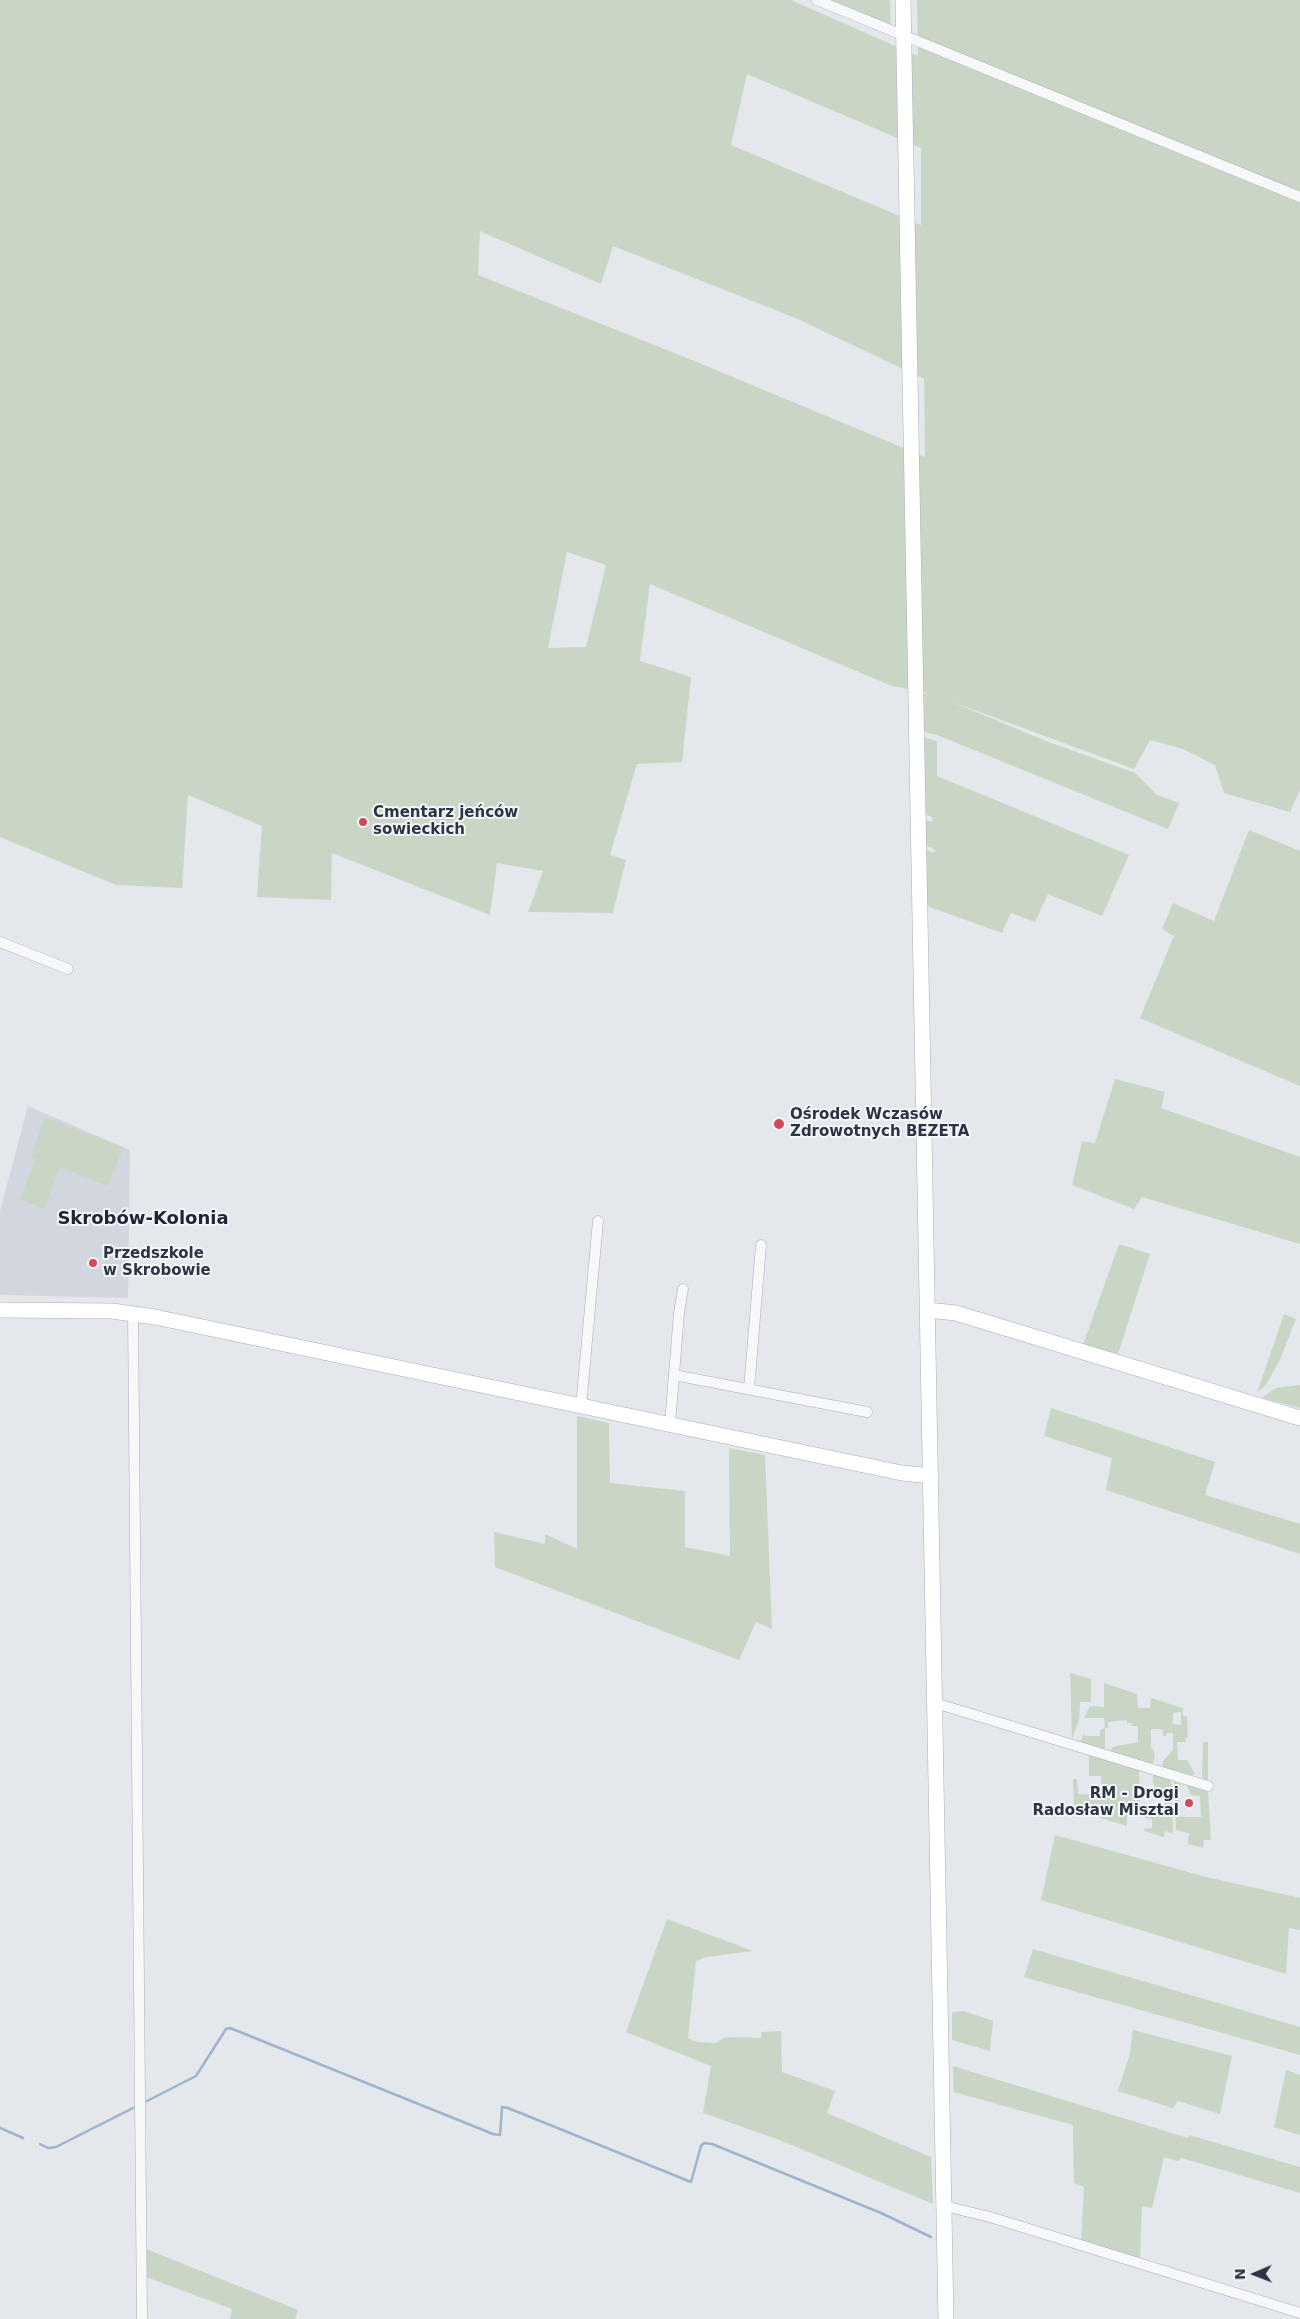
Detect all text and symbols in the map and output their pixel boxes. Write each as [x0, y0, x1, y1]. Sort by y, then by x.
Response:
place label: Cmentarz jeńców sowieckich [373, 804, 518, 839]
marker: Cmentarz jeńców sowieckich [357, 816, 369, 828]
place label: Ośrodek Wczasów Zdrowotnych BEZETA [790, 1106, 969, 1141]
marker: Ośrodek Wczasów Zdrowotnych BEZETA [772, 1117, 786, 1131]
district label: Skrobów-Kolonia [57, 1208, 229, 1230]
place label: Przedszkole w Skrobowie [103, 1245, 211, 1280]
marker: Przedszkole w Skrobowie [87, 1257, 99, 1269]
place label: RM - Drogi Radosław Misztal [1032, 1785, 1179, 1820]
marker: RM - Drogi Radosław Misztal [1183, 1797, 1195, 1809]
north arrow [1230, 2249, 1280, 2299]
text: N [1232, 2268, 1248, 2280]

